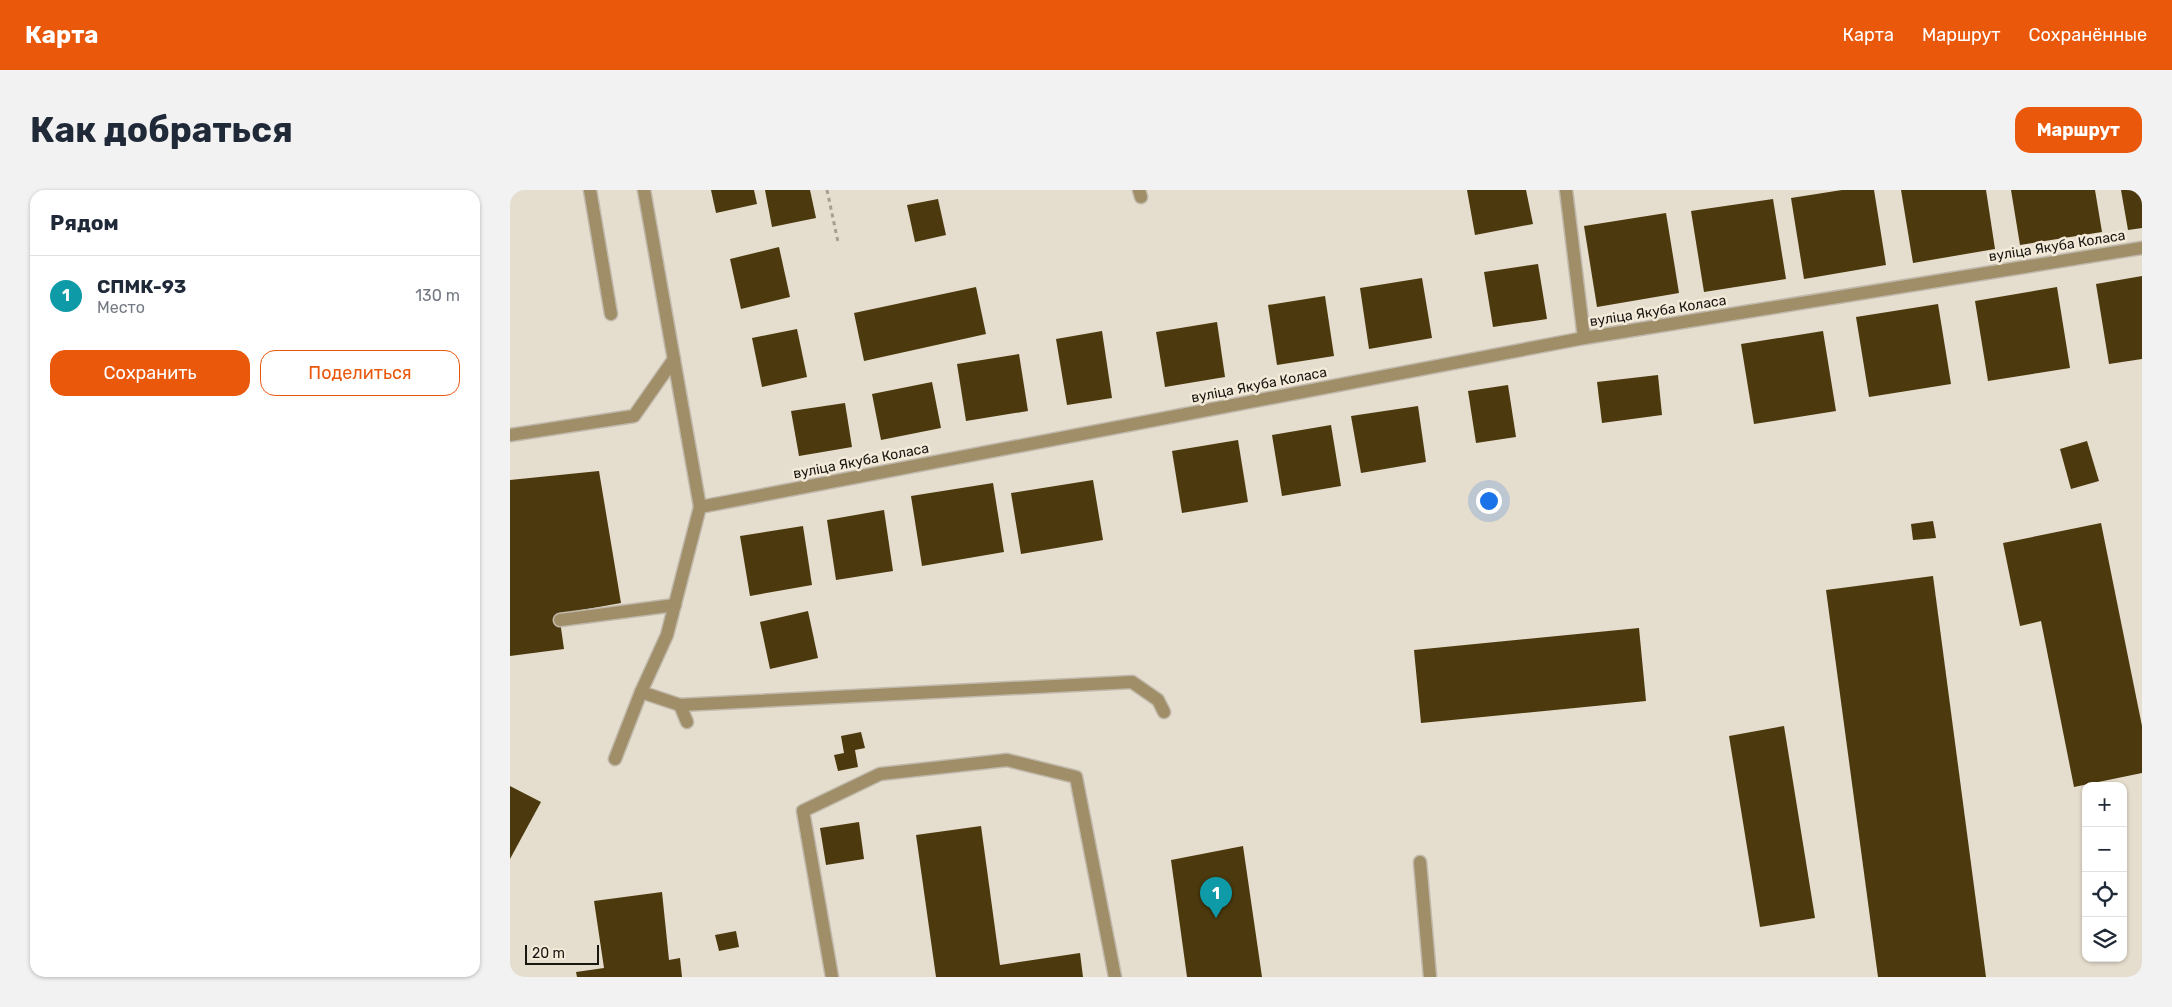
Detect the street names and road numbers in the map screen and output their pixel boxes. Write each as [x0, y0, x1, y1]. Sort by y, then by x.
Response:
street label: вуліца Якуба Коласа [1988, 227, 2126, 265]
street label: вуліца Якуба Коласа [1589, 292, 1727, 330]
street label: вуліца Якуба Коласа [1190, 364, 1328, 406]
street label: вуліца Якуба Коласа [792, 440, 930, 482]

